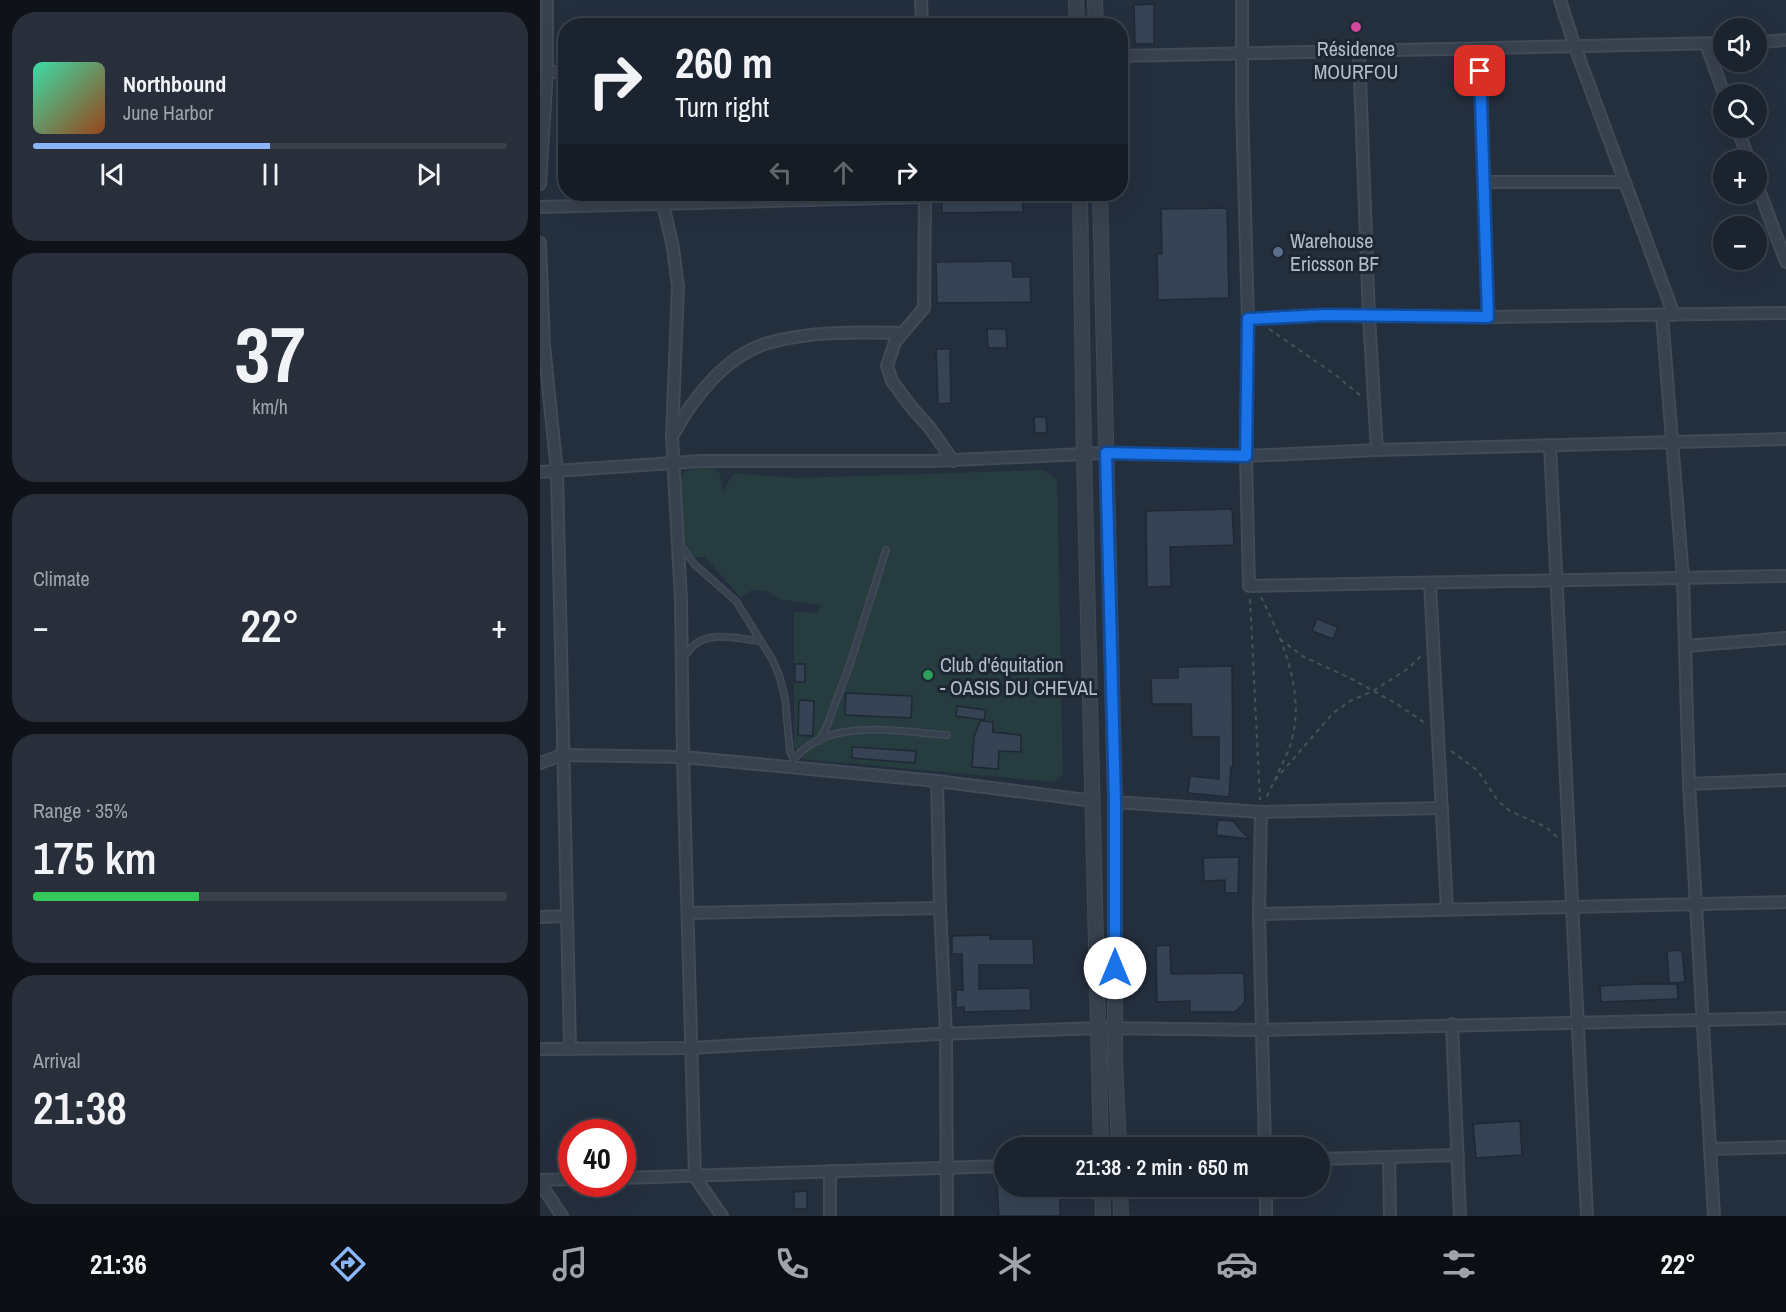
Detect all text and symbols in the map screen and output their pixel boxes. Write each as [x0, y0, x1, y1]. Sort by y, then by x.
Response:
map controls [1713, 18, 1767, 270]
button: sound [1713, 18, 1767, 72]
marker: Résidence MOURFOU [1349, 20, 1363, 34]
text: 260 m [675, 35, 773, 91]
place label: Résidence MOURFOU [1314, 35, 1398, 85]
icon: right [576, 42, 654, 120]
pin [1454, 45, 1505, 96]
icon: arrive [1463, 54, 1496, 87]
text: Northbound [123, 69, 226, 99]
button: search [1713, 84, 1767, 138]
text: Turn right [675, 89, 769, 125]
text: June Harbor [123, 99, 213, 126]
button: + [1713, 150, 1767, 204]
icon: left [764, 156, 797, 189]
icon: ahead [827, 156, 860, 189]
icon: right [890, 156, 923, 189]
icon: previous [96, 158, 129, 191]
icon: pause [254, 158, 287, 191]
icon: next [412, 158, 445, 191]
button: − [1713, 216, 1767, 270]
place label: Warehouse Ericsson BF [1290, 227, 1379, 277]
marker: Warehouse Ericsson BF [1271, 245, 1285, 259]
text: 37 [234, 301, 306, 406]
text: km/h [252, 393, 288, 420]
text: Climate [33, 565, 90, 592]
text: 22° [240, 595, 300, 656]
text: − [33, 604, 49, 648]
text: + [491, 604, 507, 648]
place label: Club d'équitation - OASIS DU CHEVAL [940, 651, 1097, 701]
marker: Club d'équitation - OASIS DU CHEVAL [921, 668, 935, 682]
text: Range · 35% [33, 797, 128, 824]
text: 175 km [33, 827, 157, 888]
position arrow [1083, 936, 1147, 1000]
text: Arrival [33, 1047, 80, 1074]
text: 21:38 [33, 1077, 127, 1138]
speed limit sign: 40 [558, 1119, 636, 1197]
text: 21:38 · 2 min · 650 m [1075, 1152, 1249, 1182]
icon: directions [327, 1243, 369, 1285]
icon: music [549, 1243, 591, 1285]
icon: phone [771, 1243, 813, 1285]
icon: climate [994, 1243, 1036, 1285]
icon: car [1216, 1243, 1258, 1285]
icon: filters [1438, 1243, 1480, 1285]
text: 21:36 [90, 1246, 147, 1282]
text: 22° [1660, 1246, 1696, 1282]

